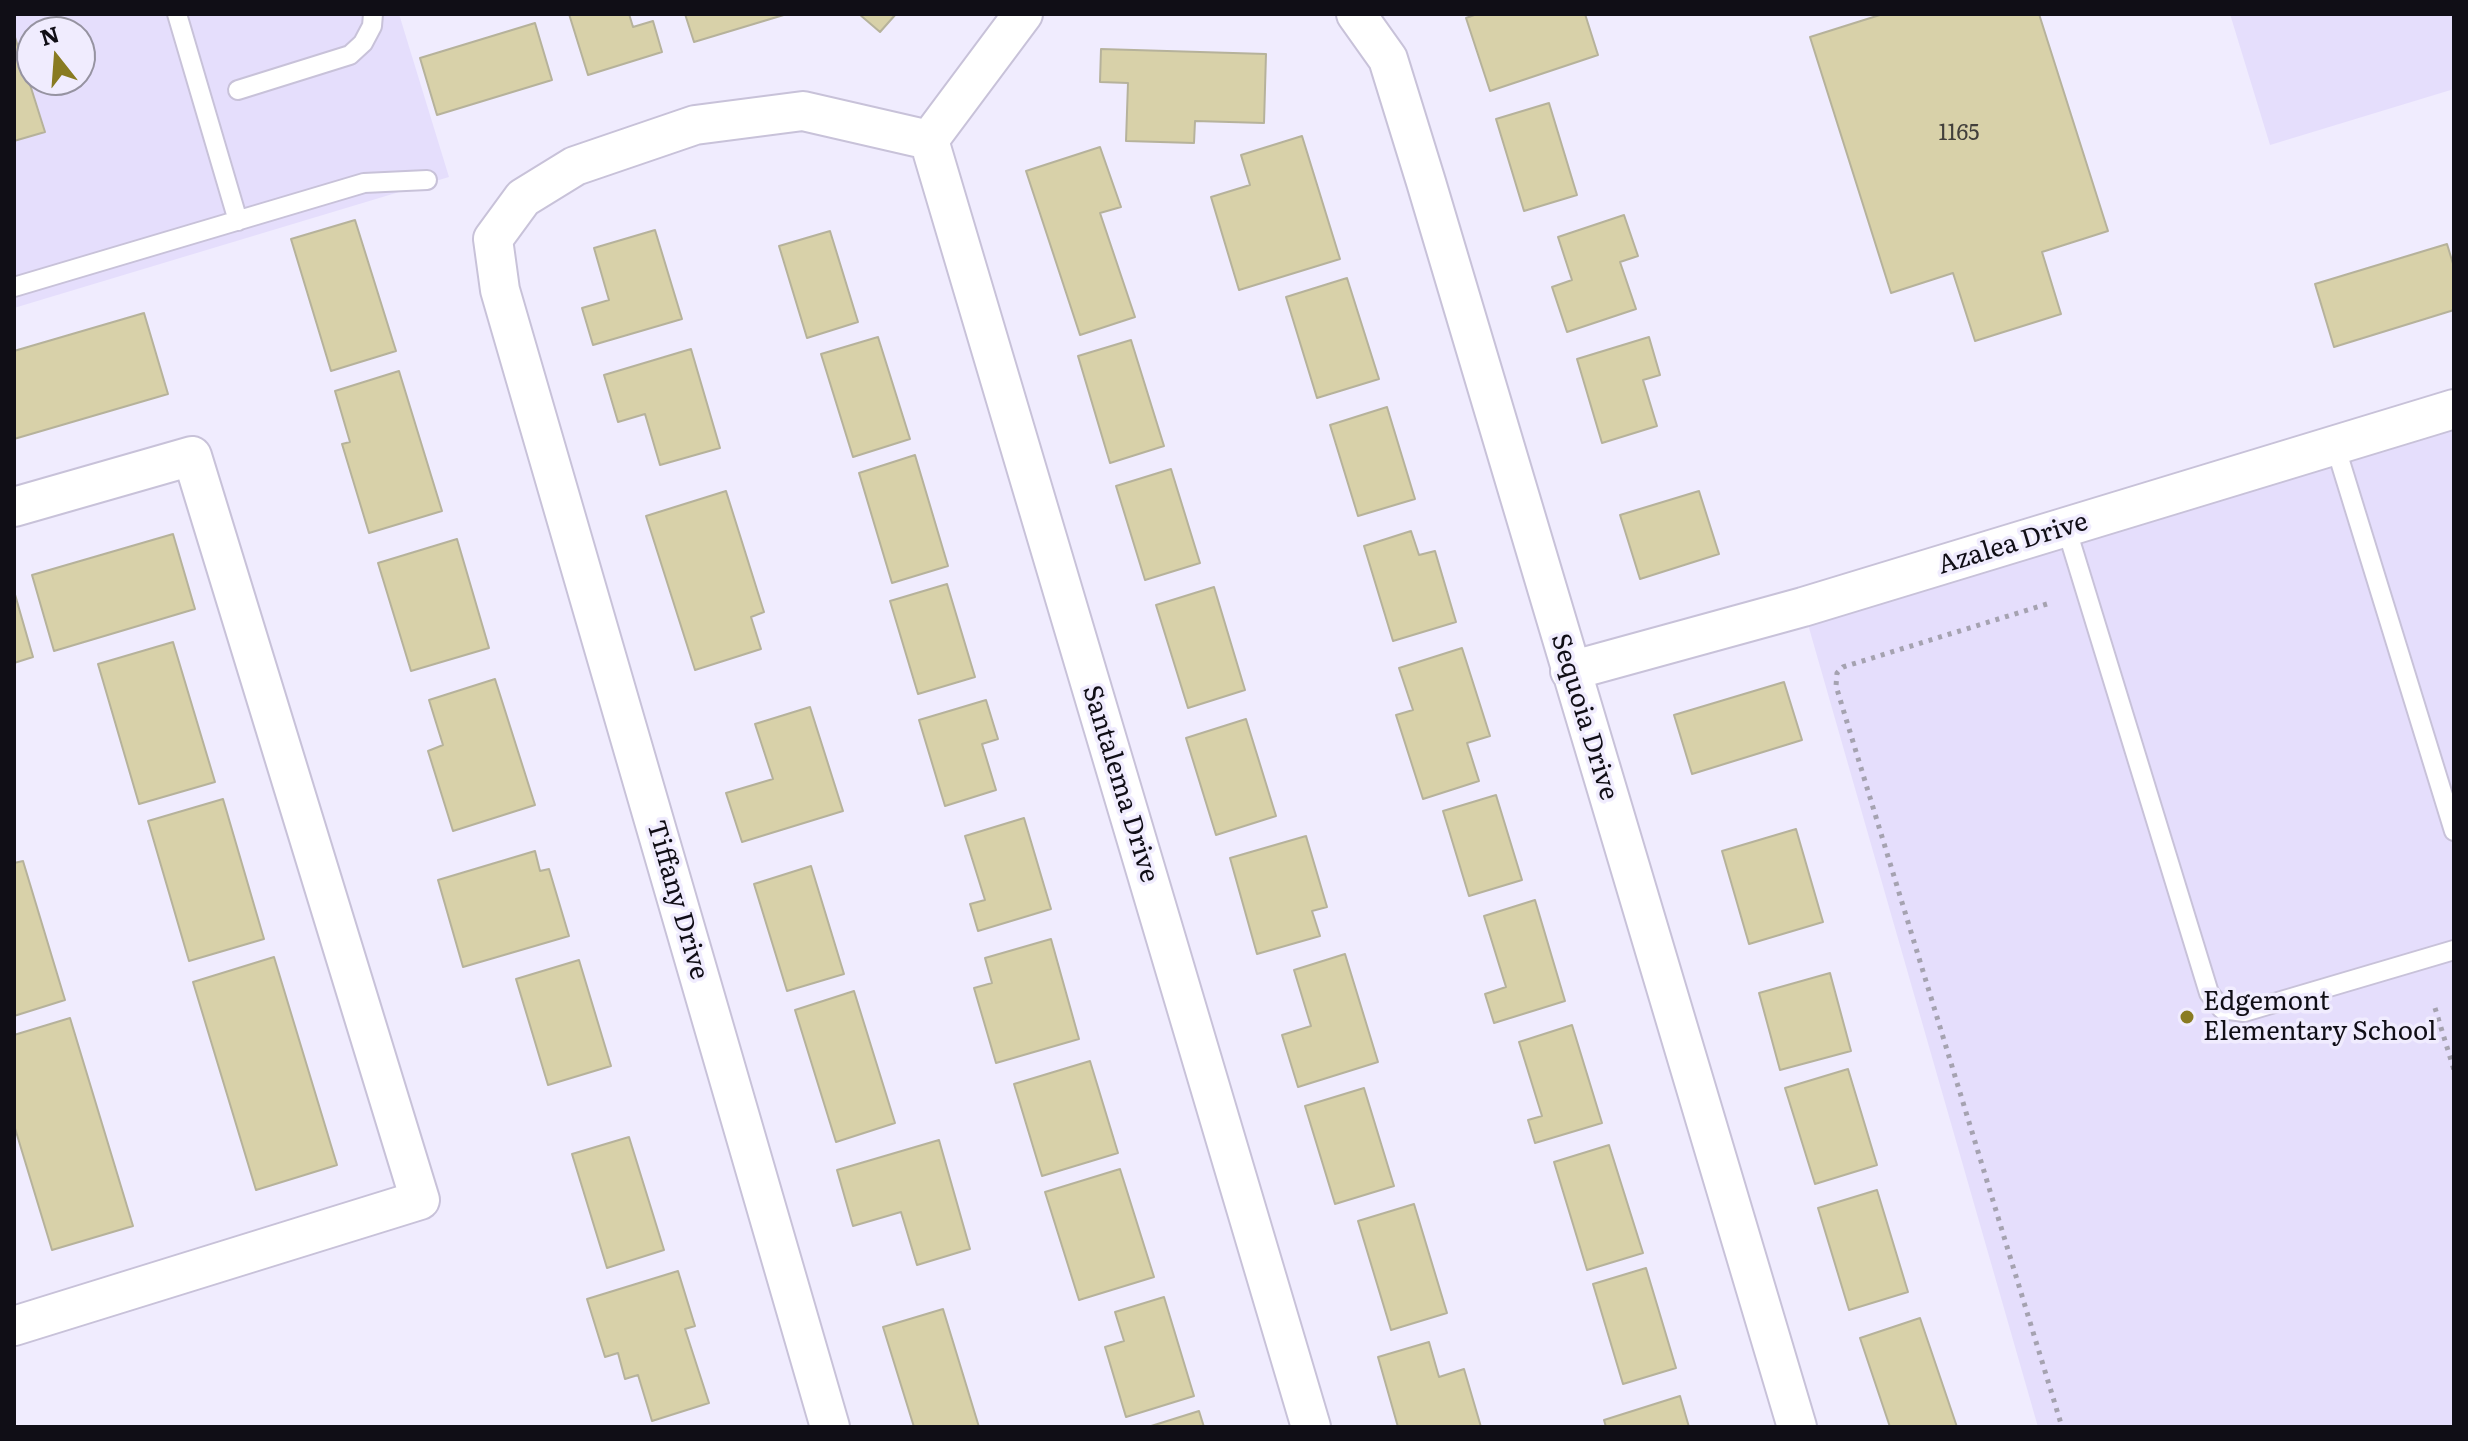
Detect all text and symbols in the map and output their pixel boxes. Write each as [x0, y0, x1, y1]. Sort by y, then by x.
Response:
north arrow [16, 16, 96, 96]
text: N [36, 16, 63, 53]
house number: 1165 [1939, 121, 1979, 147]
street label: Azalea Drive [1934, 506, 2092, 582]
street label: Sequoia Drive [1544, 630, 1624, 804]
street label: Santalema Drive [1075, 682, 1165, 886]
street label: Tiffany Drive [639, 817, 715, 983]
place label: Edgemont Elementary School [2203, 986, 2437, 1048]
marker: Edgemont Elementary School [2178, 1008, 2196, 1026]

